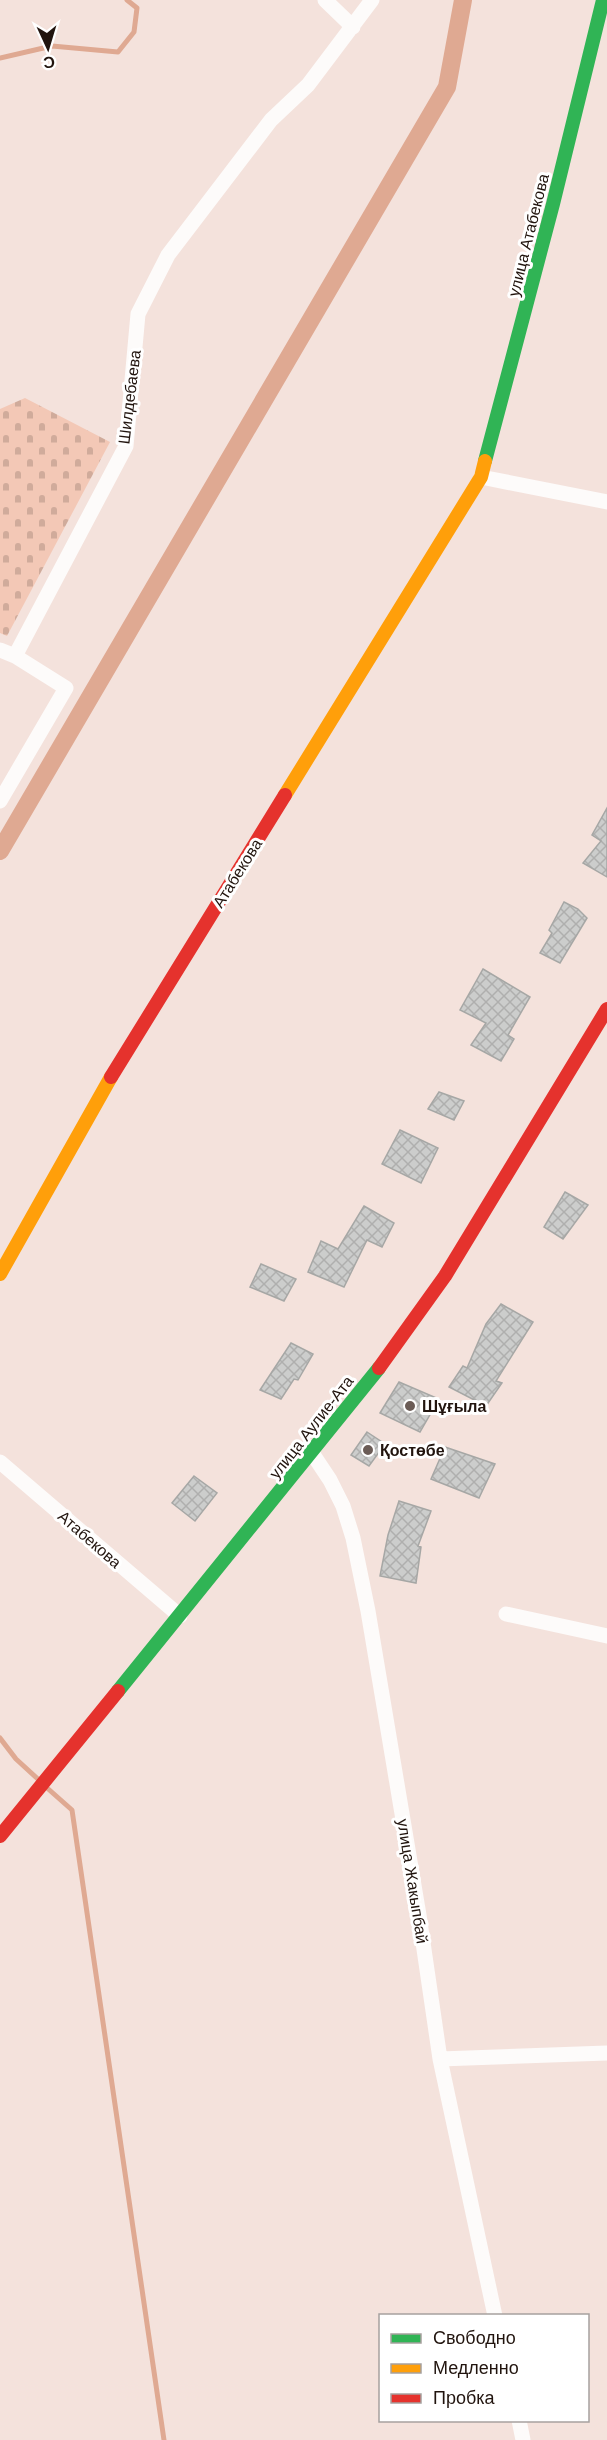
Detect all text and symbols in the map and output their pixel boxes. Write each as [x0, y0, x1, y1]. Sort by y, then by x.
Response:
north arrow [18, 18, 78, 78]
text: С [42, 54, 55, 71]
street label: улица Атабекова [505, 172, 552, 298]
street label: Шилдебаева [115, 349, 144, 445]
street label: Атабекова [210, 836, 265, 911]
street label: улица Аулие-Ата [266, 1373, 357, 1482]
place label: Шұғыла [422, 1398, 486, 1415]
marker: Шұғыла [403, 1399, 417, 1413]
place label: Қостөбе [380, 1442, 445, 1459]
marker: Қостөбе [361, 1443, 375, 1457]
street label: Атабекова [55, 1508, 125, 1571]
street label: улица Жакыпбай [394, 1817, 431, 1945]
legend [379, 2314, 589, 2422]
text: Свободно [433, 2328, 516, 2348]
text: Медленно [433, 2358, 519, 2378]
text: Пробка [433, 2388, 496, 2408]

